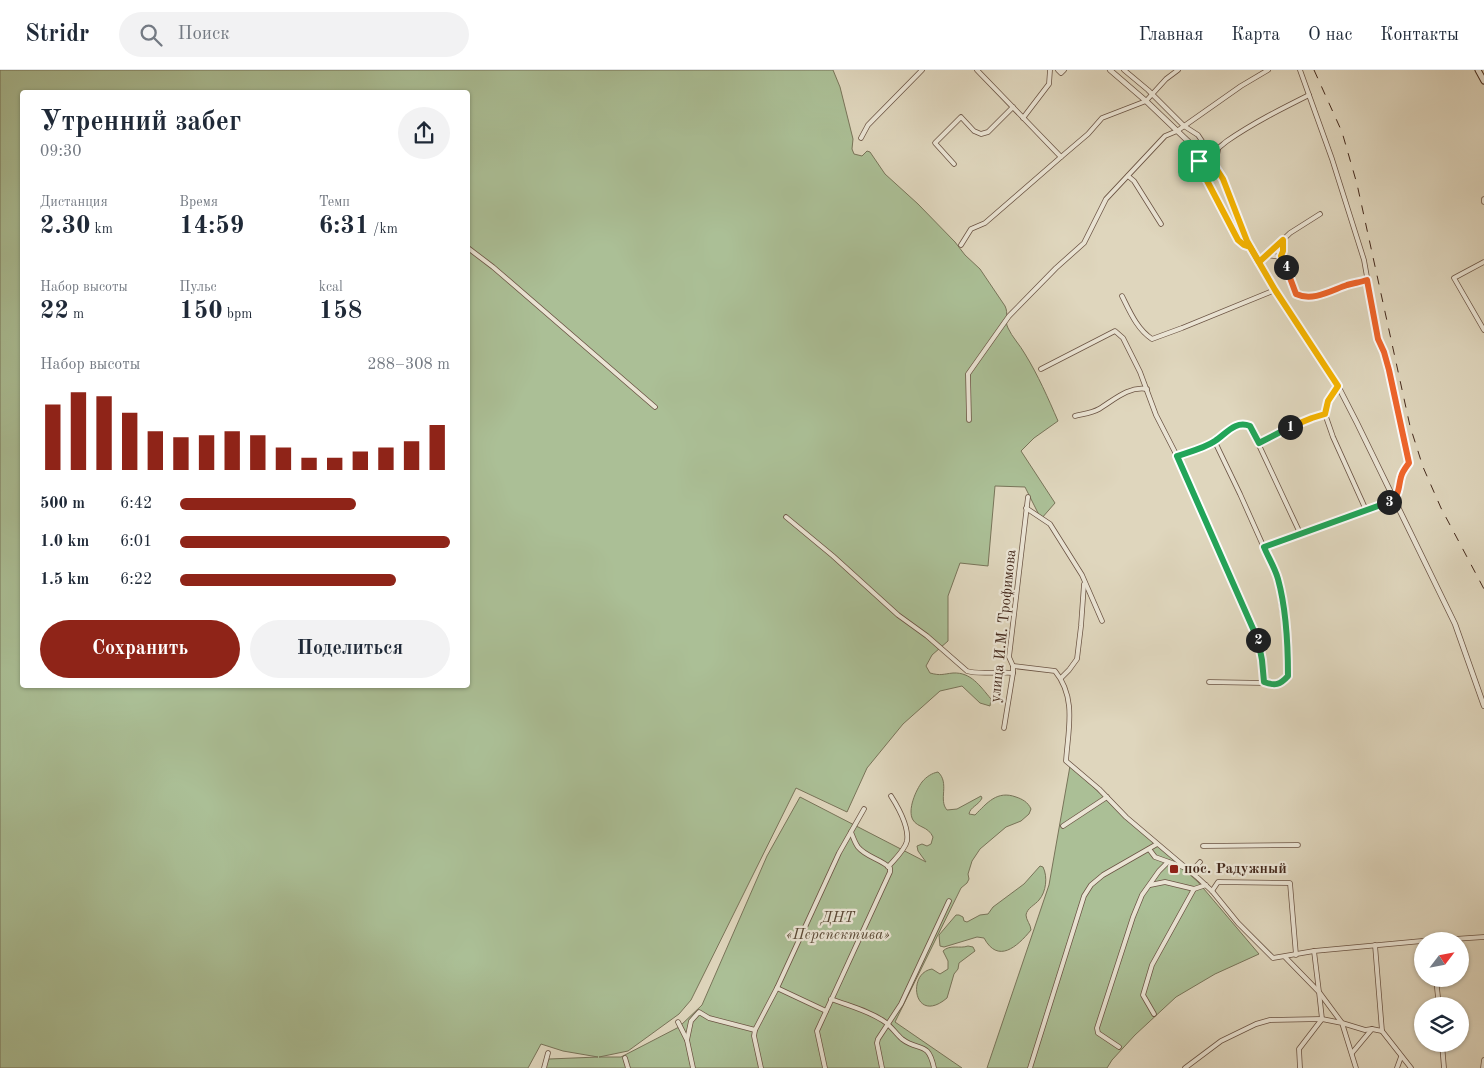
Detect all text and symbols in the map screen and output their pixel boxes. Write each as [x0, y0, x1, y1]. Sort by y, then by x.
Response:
search box [119, 12, 469, 57]
icon: search [137, 21, 165, 49]
text: Stridr [25, 23, 89, 47]
text: Поиск [177, 25, 230, 44]
text: Главная [1139, 26, 1203, 44]
text: Карта [1231, 26, 1280, 44]
text: О нас [1308, 26, 1352, 44]
text: Контакты [1380, 26, 1459, 44]
button: share [398, 107, 450, 159]
text: Утренний забег [40, 109, 241, 137]
pin [1178, 140, 1220, 182]
text: 09:30 [40, 144, 82, 160]
icon: arrive [1185, 147, 1213, 175]
text: Дистанция [40, 195, 108, 209]
text: Время [179, 195, 218, 209]
text: Темп [319, 195, 350, 209]
text: 2.30 [40, 214, 91, 239]
text: 14:59 [179, 214, 244, 239]
text: 6:31 [319, 214, 369, 239]
text: km [91, 222, 113, 236]
text: /km [369, 222, 398, 236]
pin: 4 [1274, 254, 1298, 280]
text: 4 [1282, 260, 1291, 274]
text: Набор высоты [40, 280, 128, 294]
text: Пульс [179, 280, 217, 294]
text: kcal [319, 280, 343, 294]
text: 22 [40, 299, 69, 324]
text: 150 [179, 299, 223, 324]
text: 158 [319, 299, 362, 324]
text: m [69, 307, 84, 321]
text: bpm [223, 307, 252, 321]
text: Набор высоты [40, 357, 140, 373]
text: 288–308 m [367, 357, 450, 373]
pin: 1 [1278, 414, 1302, 440]
text: 1 [1286, 420, 1295, 434]
pin: 3 [1376, 490, 1402, 514]
text: 3 [1385, 495, 1394, 509]
text: 500 m [40, 496, 85, 512]
text: 6:42 [120, 496, 152, 512]
text: 1.0 km [40, 534, 89, 550]
text: 6:01 [120, 534, 152, 550]
street label: улица И.М. Трофимова [988, 548, 1020, 703]
text: 1.5 km [40, 572, 89, 588]
text: 6:22 [120, 572, 152, 588]
button: Сохранить [40, 620, 240, 678]
button: Поделиться [250, 620, 450, 678]
pin: 2 [1246, 628, 1270, 652]
text: 2 [1254, 633, 1263, 647]
place label: пос. Радужный [1184, 862, 1287, 877]
marker: пос. Радужный [1168, 863, 1180, 875]
park label: ДНТ «Перспектива» [786, 911, 890, 943]
north arrow [1414, 932, 1469, 988]
map controls [1414, 932, 1469, 1052]
button: layers [1414, 997, 1469, 1052]

